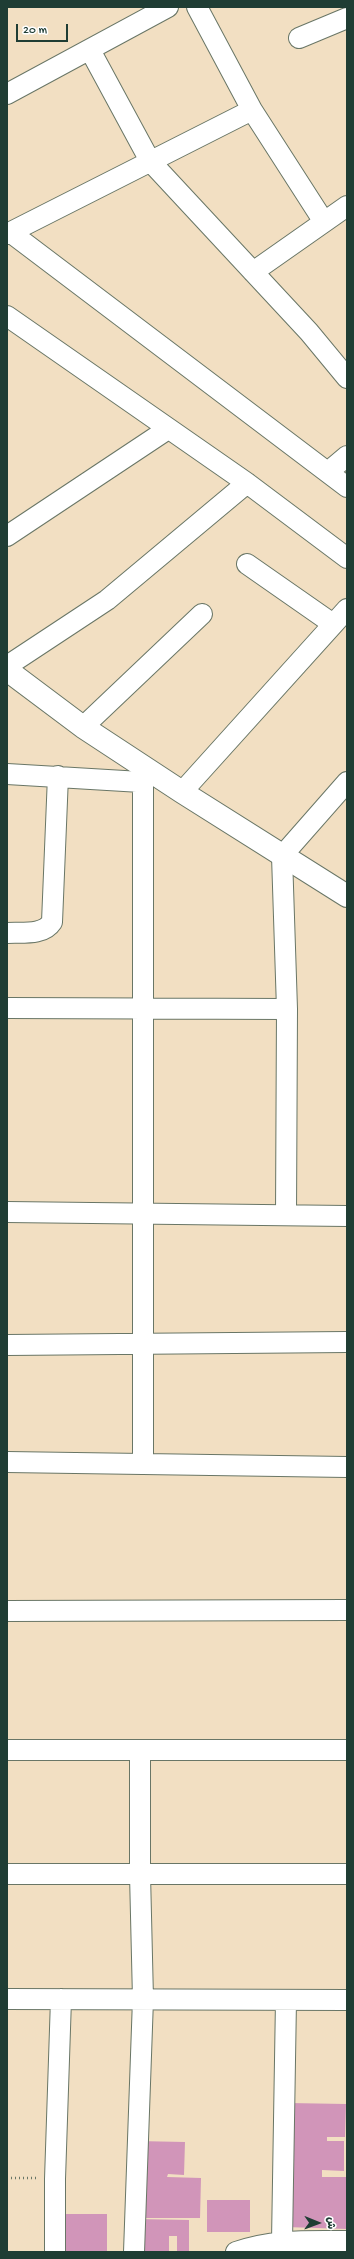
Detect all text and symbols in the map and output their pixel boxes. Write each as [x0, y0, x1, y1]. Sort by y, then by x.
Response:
scale bar [18, 16, 70, 42]
text: 20 m [23, 24, 47, 38]
north arrow [298, 2203, 338, 2243]
text: ش [324, 2217, 336, 2229]

